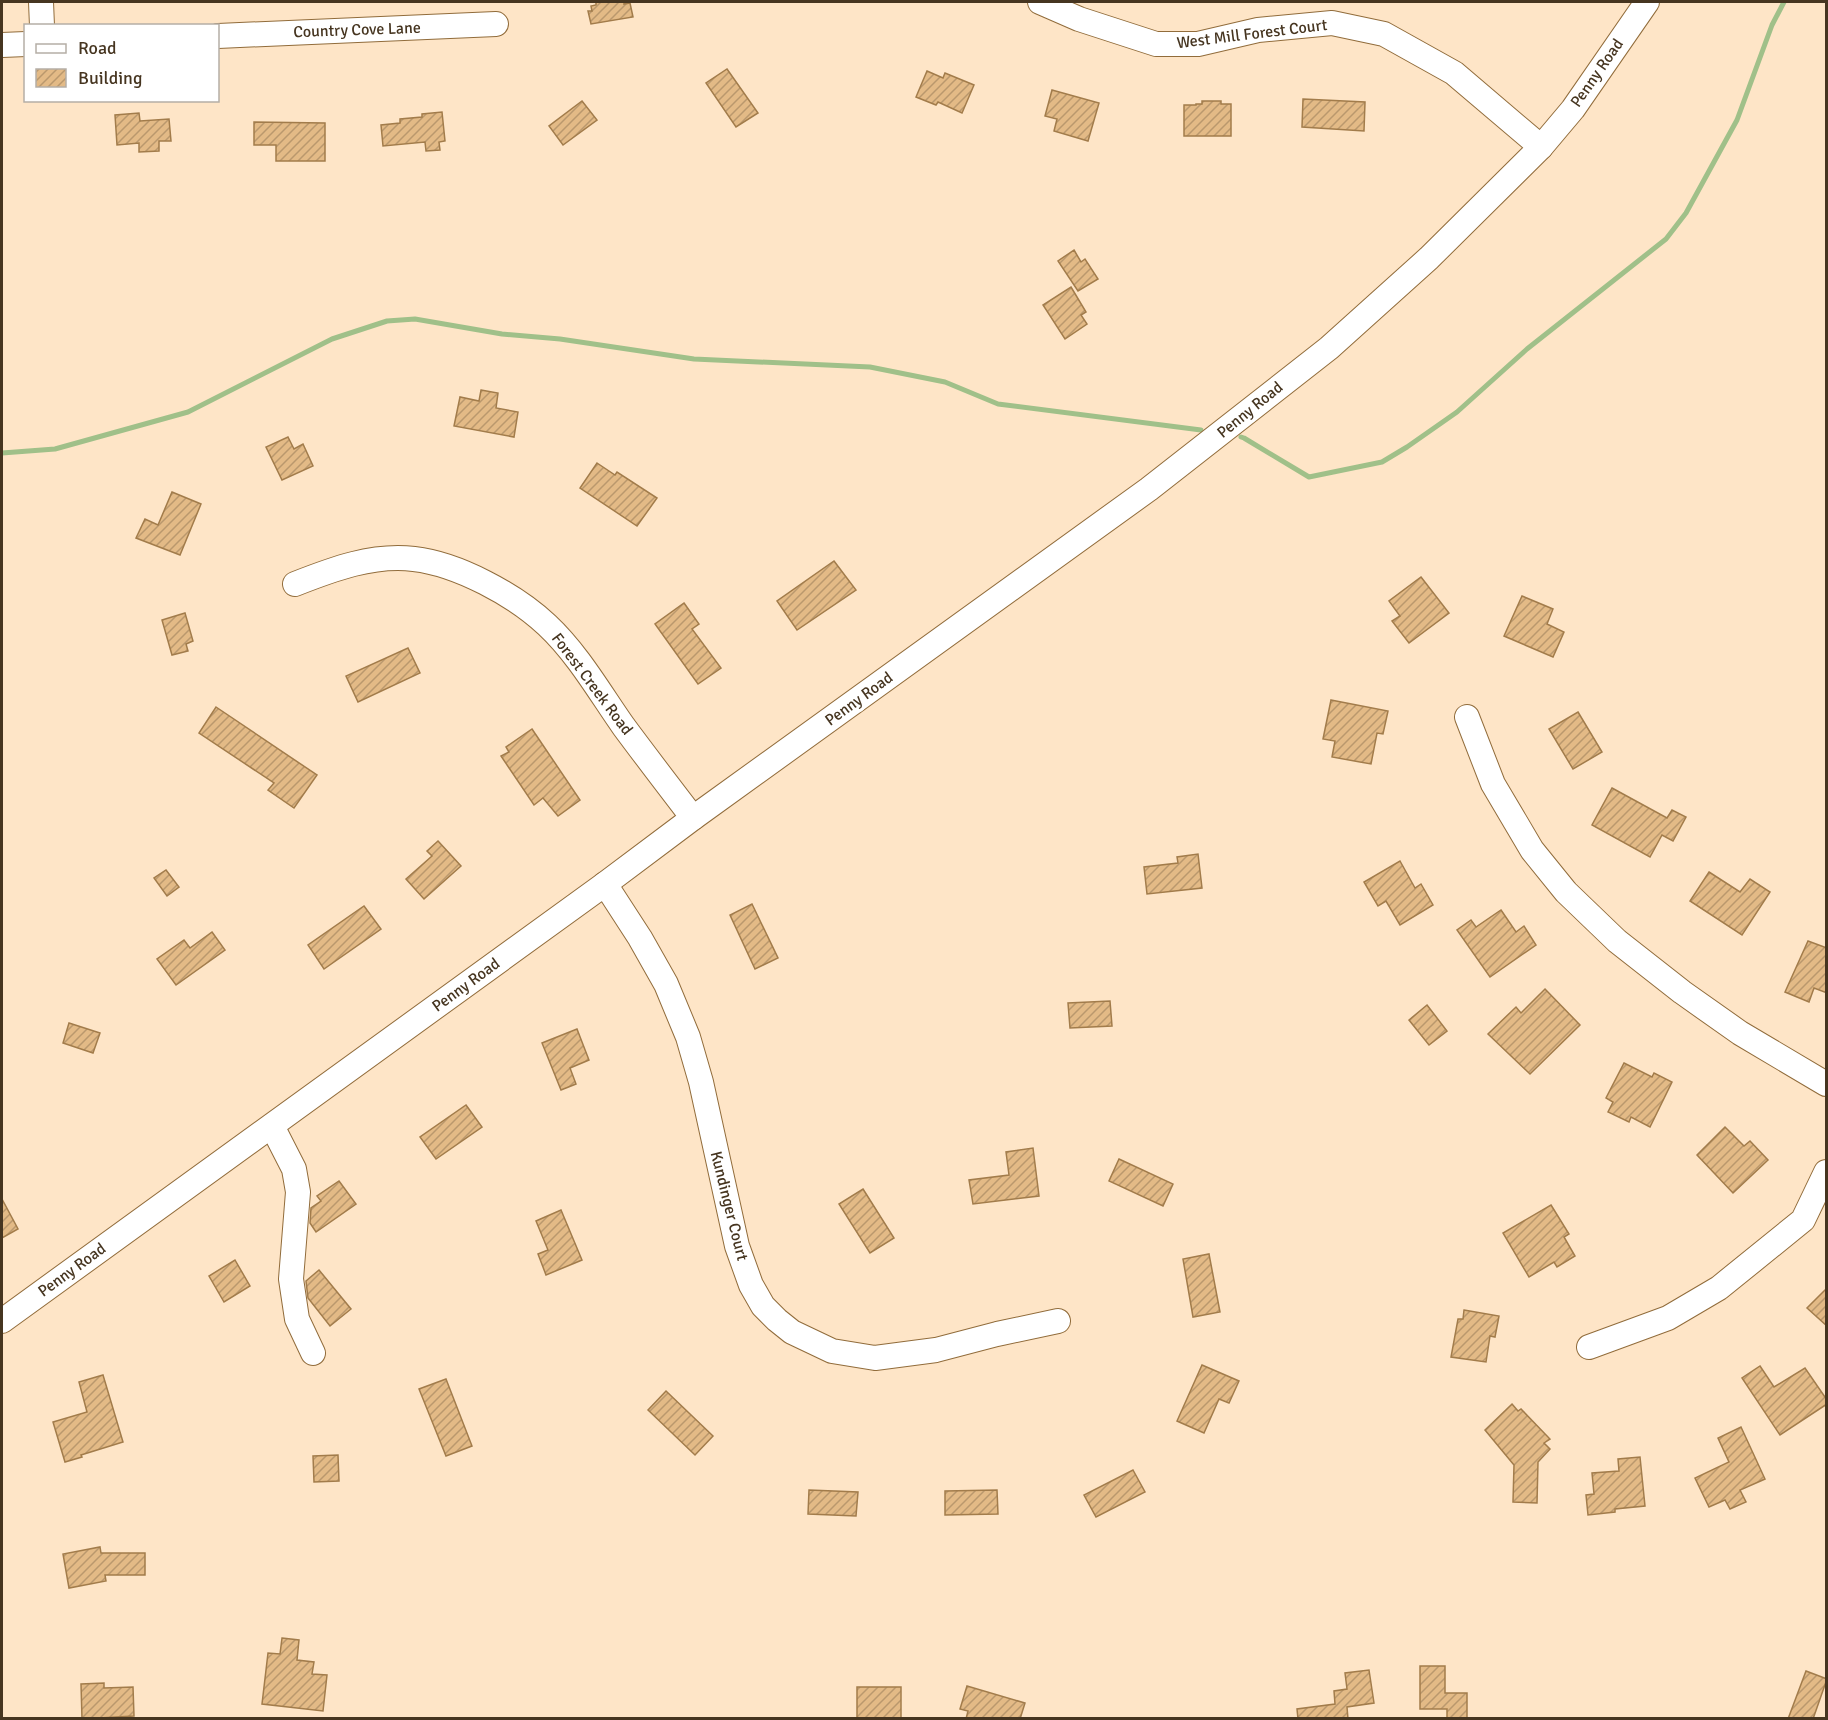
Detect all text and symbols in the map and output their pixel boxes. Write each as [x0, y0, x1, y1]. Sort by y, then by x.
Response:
street label: West Mill Forest Court [1176, 15, 1329, 53]
street label: Country Cove Lane [293, 18, 421, 42]
legend [24, 24, 219, 102]
street label: Penny Road [1566, 35, 1628, 111]
text: Road [78, 37, 117, 59]
text: Building [78, 67, 142, 89]
street label: Penny Road [1213, 377, 1287, 443]
street label: Forest Creek Road [547, 629, 637, 739]
street label: Penny Road [821, 668, 897, 730]
street label: Penny Road [428, 954, 504, 1016]
street label: Kundinger Court [706, 1149, 752, 1263]
street label: Penny Road [34, 1239, 110, 1301]

